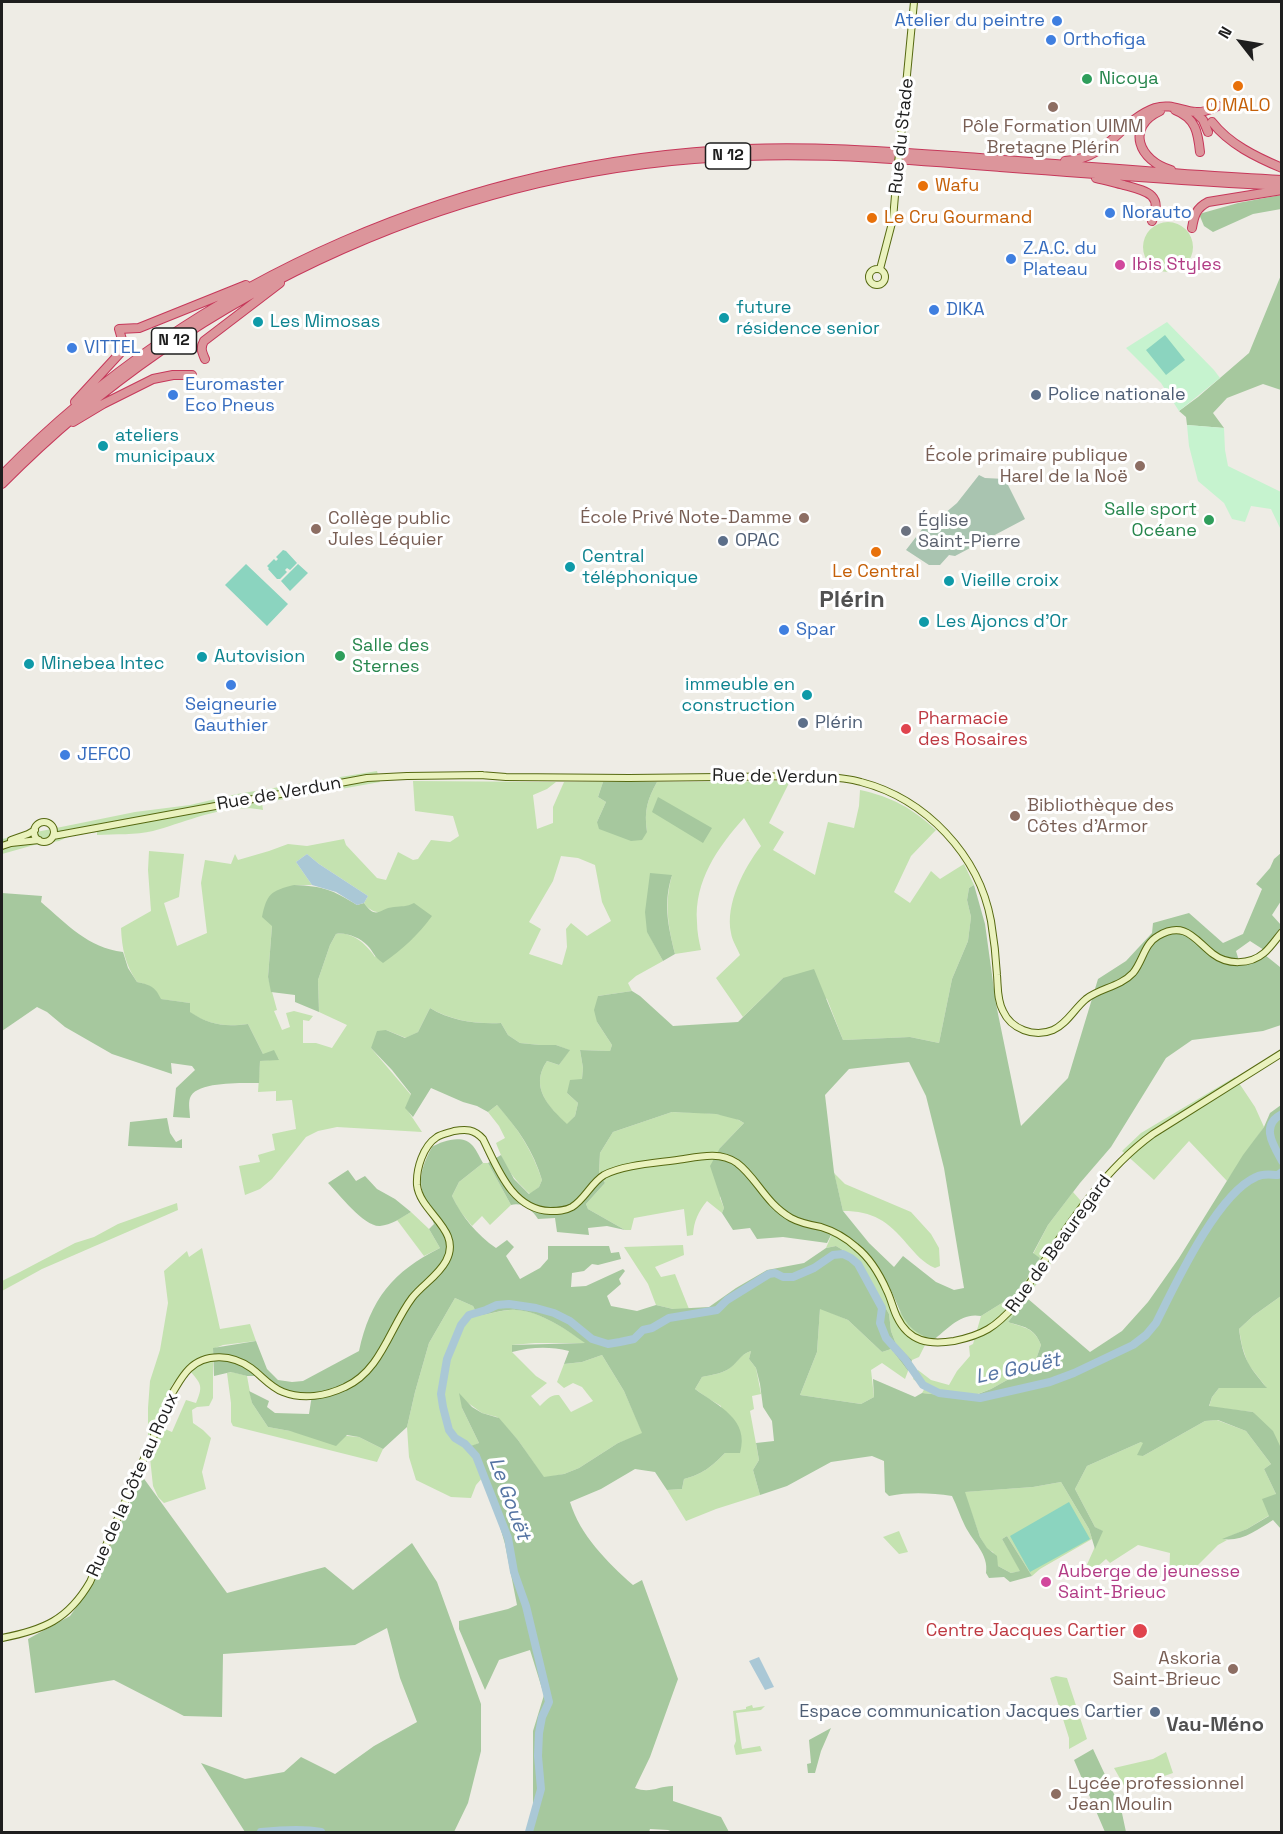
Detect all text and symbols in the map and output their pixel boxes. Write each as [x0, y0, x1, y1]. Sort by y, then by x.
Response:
place label: Atelier du peintre [894, 10, 1045, 32]
north arrow [1211, 12, 1271, 72]
marker: Atelier du peintre [1050, 14, 1064, 28]
text: N [1213, 22, 1237, 42]
place label: Orthofiga [1063, 29, 1146, 51]
marker: Orthofiga [1044, 33, 1058, 47]
place label: Nicoya [1099, 68, 1159, 90]
marker: Nicoya [1080, 72, 1094, 86]
street label: Rue du Stade [885, 77, 919, 195]
marker: O MALO [1231, 79, 1245, 93]
place label: O MALO [1205, 95, 1271, 117]
marker: Pôle Formation UIMM Bretagne Plérin [1046, 100, 1060, 114]
place label: Pôle Formation UIMM Bretagne Plérin [962, 116, 1144, 158]
road number: N 12 [706, 143, 750, 169]
place label: Wafu [935, 175, 979, 197]
marker: Wafu [916, 179, 930, 193]
place label: Norauto [1122, 202, 1192, 224]
marker: Norauto [1103, 206, 1117, 220]
place label: Le Cru Gourmand [884, 207, 1032, 229]
marker: Le Cru Gourmand [865, 211, 879, 225]
place label: Z.A.C. du Plateau [1023, 238, 1097, 280]
marker: Z.A.C. du Plateau [1004, 252, 1018, 266]
place label: Ibis Styles [1132, 254, 1221, 276]
marker: Ibis Styles [1113, 258, 1127, 272]
place label: future résidence senior [736, 297, 880, 340]
place label: DIKA [946, 299, 985, 321]
marker: DIKA [927, 303, 941, 317]
place label: Les Mimosas [270, 311, 380, 333]
marker: future résidence senior [717, 311, 731, 325]
marker: Les Mimosas [251, 315, 265, 329]
road number: N 12 [152, 328, 196, 354]
place label: VITTEL [84, 337, 141, 359]
marker: VITTEL [65, 341, 79, 355]
place label: Euromaster Eco Pneus [185, 374, 284, 416]
place label: Police nationale [1048, 384, 1186, 406]
marker: Euromaster Eco Pneus [166, 388, 180, 402]
marker: Police nationale [1029, 388, 1043, 402]
place label: ateliers municipaux [115, 425, 215, 468]
marker: ateliers municipaux [96, 439, 110, 453]
place label: École primaire publique Harel de la Noë [925, 445, 1128, 488]
marker: École primaire publique Harel de la Noë [1133, 459, 1147, 473]
place label: Salle sport Océane [1104, 499, 1197, 542]
place label: École Privé Note-Damme [580, 507, 792, 529]
place label: Collège public Jules Léquier [328, 508, 451, 550]
place label: Église Saint-Pierre [918, 510, 1021, 552]
marker: École Privé Note-Damme [797, 511, 811, 525]
marker: Salle sport Océane [1202, 513, 1216, 527]
marker: Collège public Jules Léquier [309, 522, 323, 536]
marker: Église Saint-Pierre [899, 524, 913, 538]
place label: OPAC [735, 530, 780, 552]
marker: OPAC [716, 534, 730, 548]
marker: Le Central [869, 545, 883, 559]
place label: Central téléphonique [582, 546, 698, 588]
marker: Central téléphonique [563, 560, 577, 574]
place label: Le Central [832, 561, 920, 583]
place label: Vieille croix [961, 570, 1059, 592]
marker: Vieille croix [942, 574, 956, 588]
district label: Plérin [819, 586, 885, 614]
place label: Les Ajoncs d'Or [936, 611, 1068, 633]
marker: Les Ajoncs d'Or [917, 615, 931, 629]
place label: Spar [796, 619, 836, 641]
marker: Spar [777, 623, 791, 637]
place label: Salle des Sternes [352, 635, 429, 678]
place label: Autovision [214, 646, 305, 668]
marker: Salle des Sternes [333, 649, 347, 663]
marker: Autovision [195, 650, 209, 664]
place label: Minebea Intec [41, 653, 164, 675]
marker: Minebea Intec [22, 657, 36, 671]
place label: immeuble en construction [681, 674, 795, 716]
marker: Seigneurie Gauthier [224, 678, 238, 692]
marker: immeuble en construction [800, 688, 814, 702]
place label: Seigneurie Gauthier [185, 694, 277, 736]
place label: Pharmacie des Rosaires [918, 708, 1028, 750]
place label: Plérin [815, 712, 863, 734]
marker: Plérin [796, 716, 810, 730]
marker: Pharmacie des Rosaires [899, 722, 913, 736]
place label: JEFCO [77, 744, 131, 766]
marker: JEFCO [58, 748, 72, 762]
street label: Rue de Verdun [712, 765, 838, 789]
street label: Rue de Verdun [215, 772, 343, 816]
place label: Bibliothèque des Côtes d'Armor [1027, 795, 1174, 838]
marker: Bibliothèque des Côtes d'Armor [1008, 809, 1022, 823]
street label: Rue de Beauregard [1002, 1171, 1116, 1317]
water label: Le Gouët [973, 1348, 1063, 1390]
street label: Rue de la Côte au Roux [83, 1390, 183, 1580]
water label: Le Gouët [483, 1454, 535, 1544]
place label: Auberge de jeunesse Saint-Brieuc [1058, 1561, 1240, 1604]
marker: Auberge de jeunesse Saint-Brieuc [1039, 1575, 1053, 1589]
place label: Centre Jacques Cartier [926, 1620, 1126, 1642]
marker: Centre Jacques Cartier [1131, 1622, 1149, 1640]
place label: Askoria Saint-Brieuc [1113, 1648, 1221, 1690]
marker: Askoria Saint-Brieuc [1226, 1662, 1240, 1676]
place label: Espace communication Jacques Cartier [799, 1701, 1143, 1723]
marker: Espace communication Jacques Cartier [1148, 1705, 1162, 1719]
district label: Vau-Méno [1166, 1714, 1264, 1738]
place label: Lycée professionnel Jean Moulin [1068, 1773, 1244, 1816]
marker: Lycée professionnel Jean Moulin [1049, 1787, 1063, 1801]

